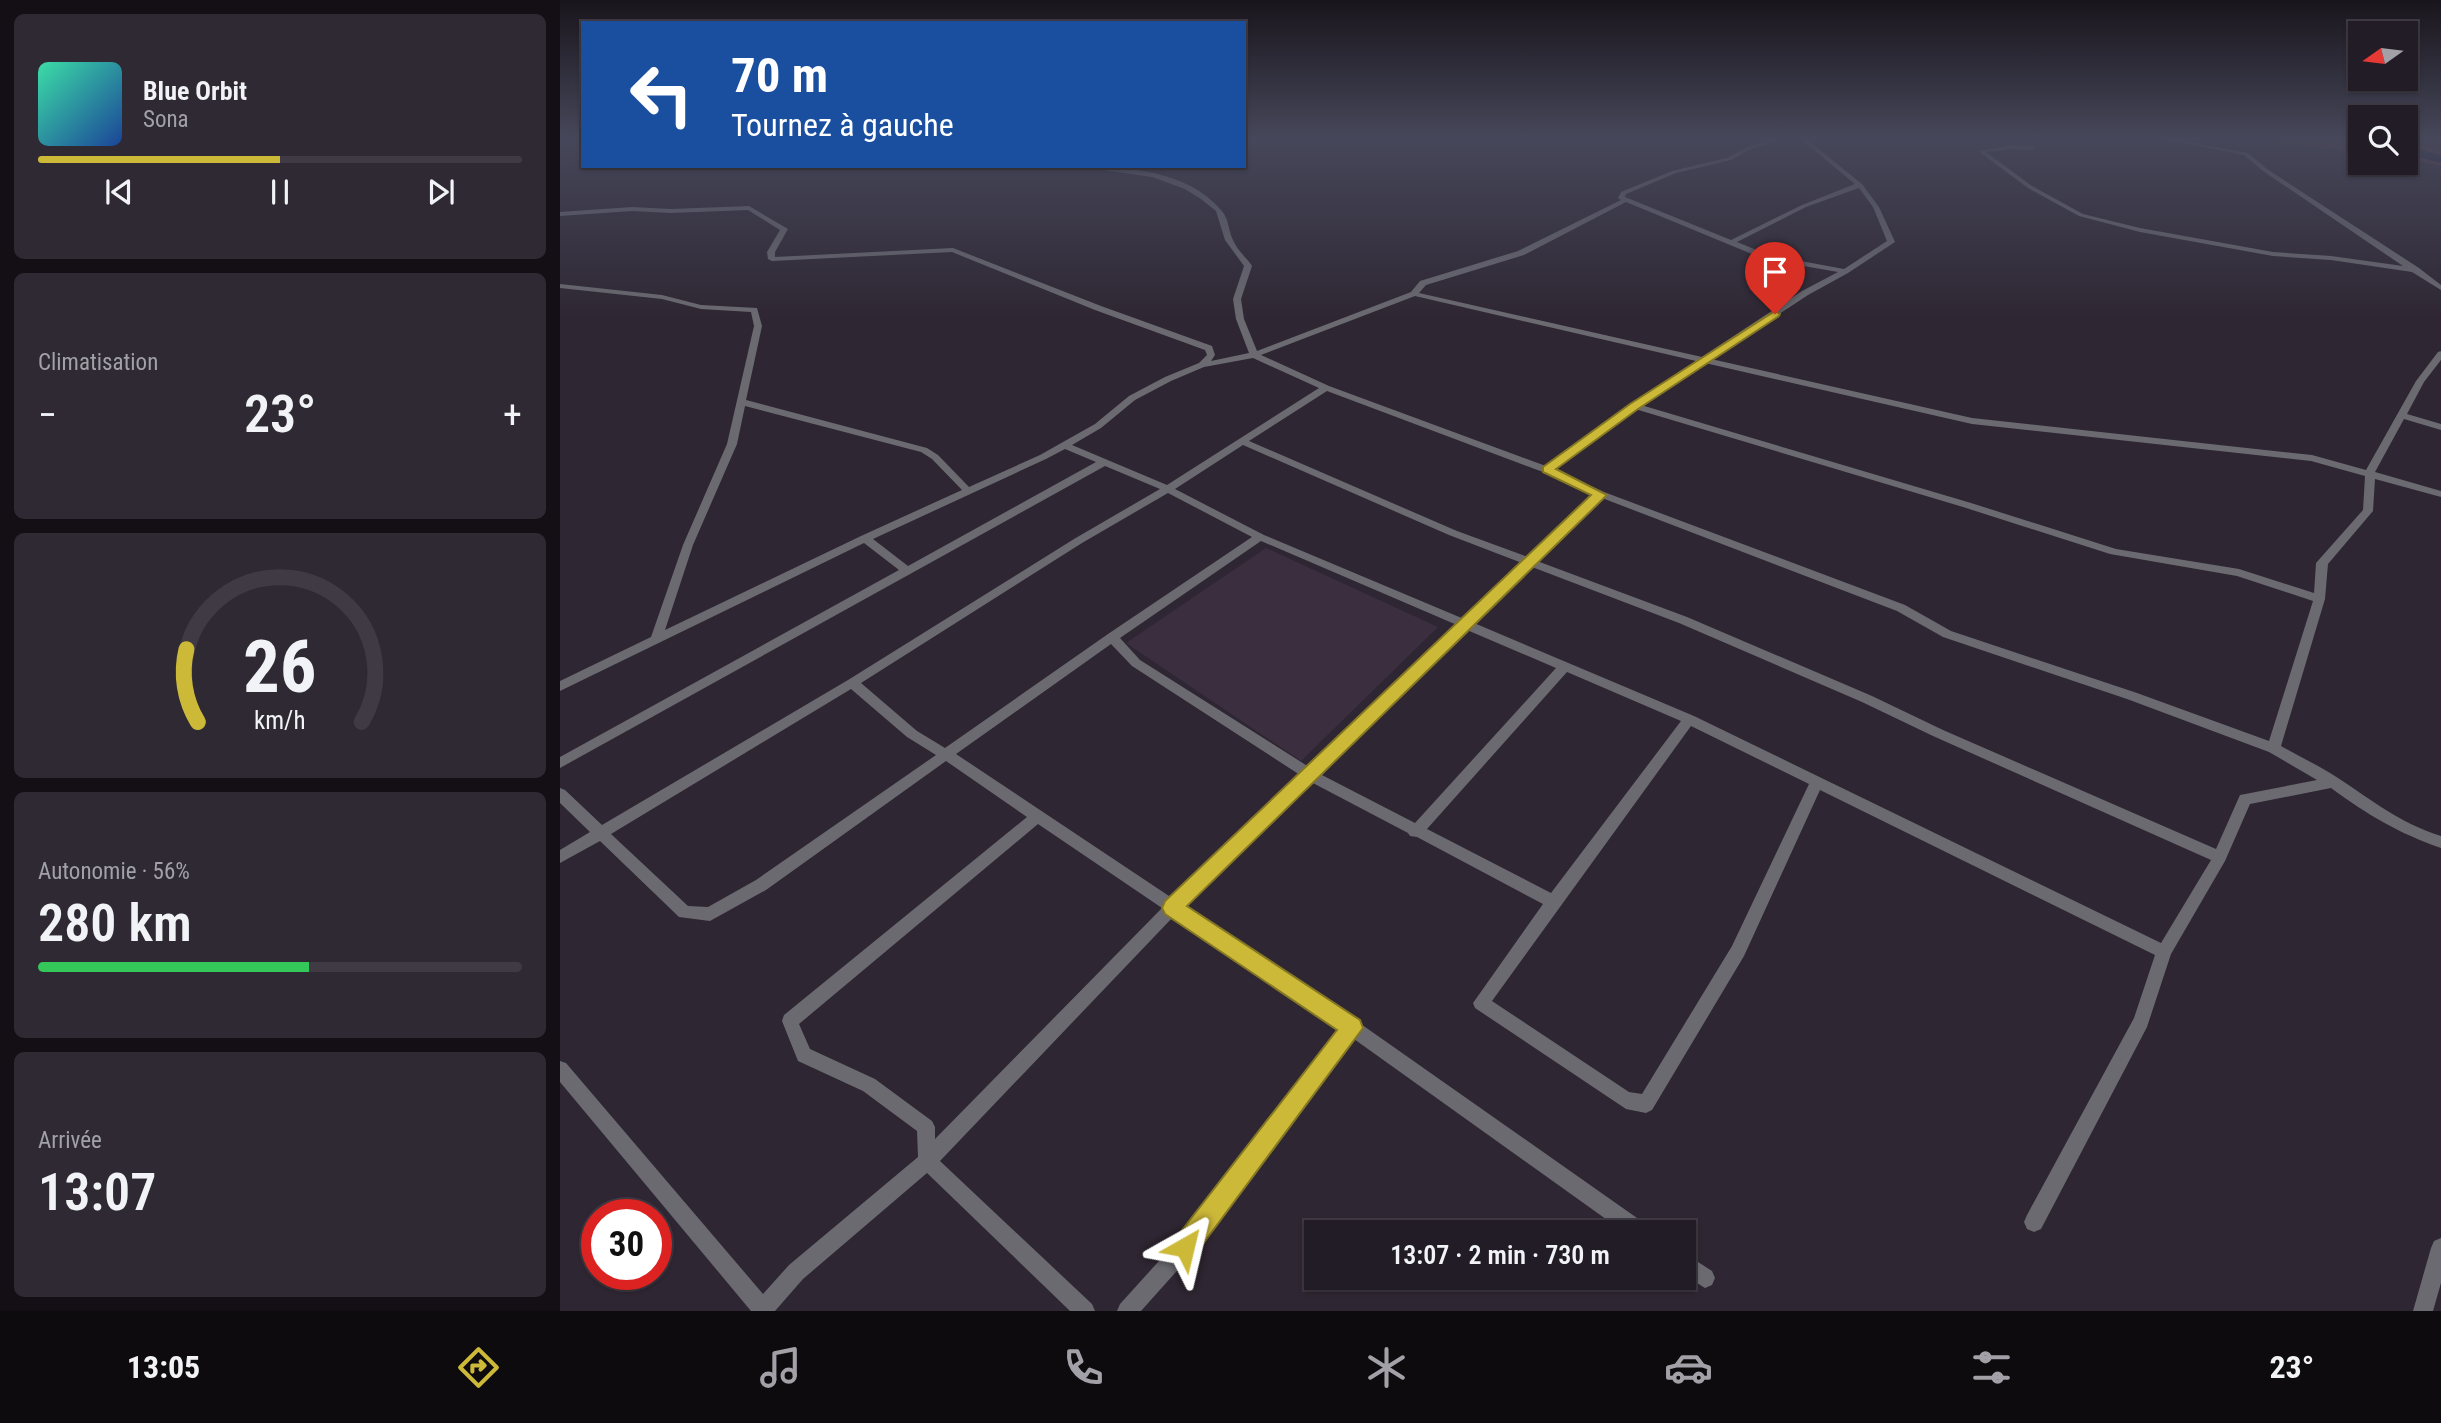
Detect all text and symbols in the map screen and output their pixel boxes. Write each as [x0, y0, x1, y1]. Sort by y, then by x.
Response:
north arrow [2348, 21, 2418, 91]
map controls [2348, 21, 2418, 175]
text: 70 m [731, 47, 828, 104]
icon: left [616, 49, 707, 140]
text: Blue Orbit [143, 76, 247, 106]
button: search [2348, 105, 2418, 175]
text: Sona [143, 106, 189, 133]
text: Tournez à gauche [731, 106, 954, 144]
icon: previous [100, 173, 138, 211]
icon: pause [261, 173, 299, 211]
icon: next [422, 173, 460, 211]
pin [1745, 242, 1805, 314]
icon: arrive [1756, 253, 1794, 291]
text: Climatisation [38, 349, 158, 376]
text: 23° [244, 384, 316, 445]
text: − [38, 393, 57, 437]
text: + [503, 393, 522, 437]
text: 26 [243, 624, 317, 710]
text: km/h [254, 705, 306, 734]
text: Autonomie · 56% [38, 858, 190, 885]
text: 280 km [38, 893, 192, 954]
text: Arrivée [38, 1127, 102, 1154]
text: 13:07 [38, 1162, 156, 1223]
speed limit sign: 30 [581, 1199, 672, 1290]
position arrow [1148, 1210, 1222, 1284]
text: 13:07 · 2 min · 730 m [1390, 1240, 1610, 1270]
icon: directions [454, 1343, 503, 1392]
icon: music [756, 1343, 805, 1392]
icon: phone [1059, 1343, 1108, 1392]
icon: climate [1362, 1343, 1411, 1392]
icon: car [1664, 1343, 1713, 1392]
icon: filters [1967, 1343, 2016, 1392]
text: 13:05 [127, 1348, 200, 1386]
text: 23° [2269, 1348, 2314, 1386]

